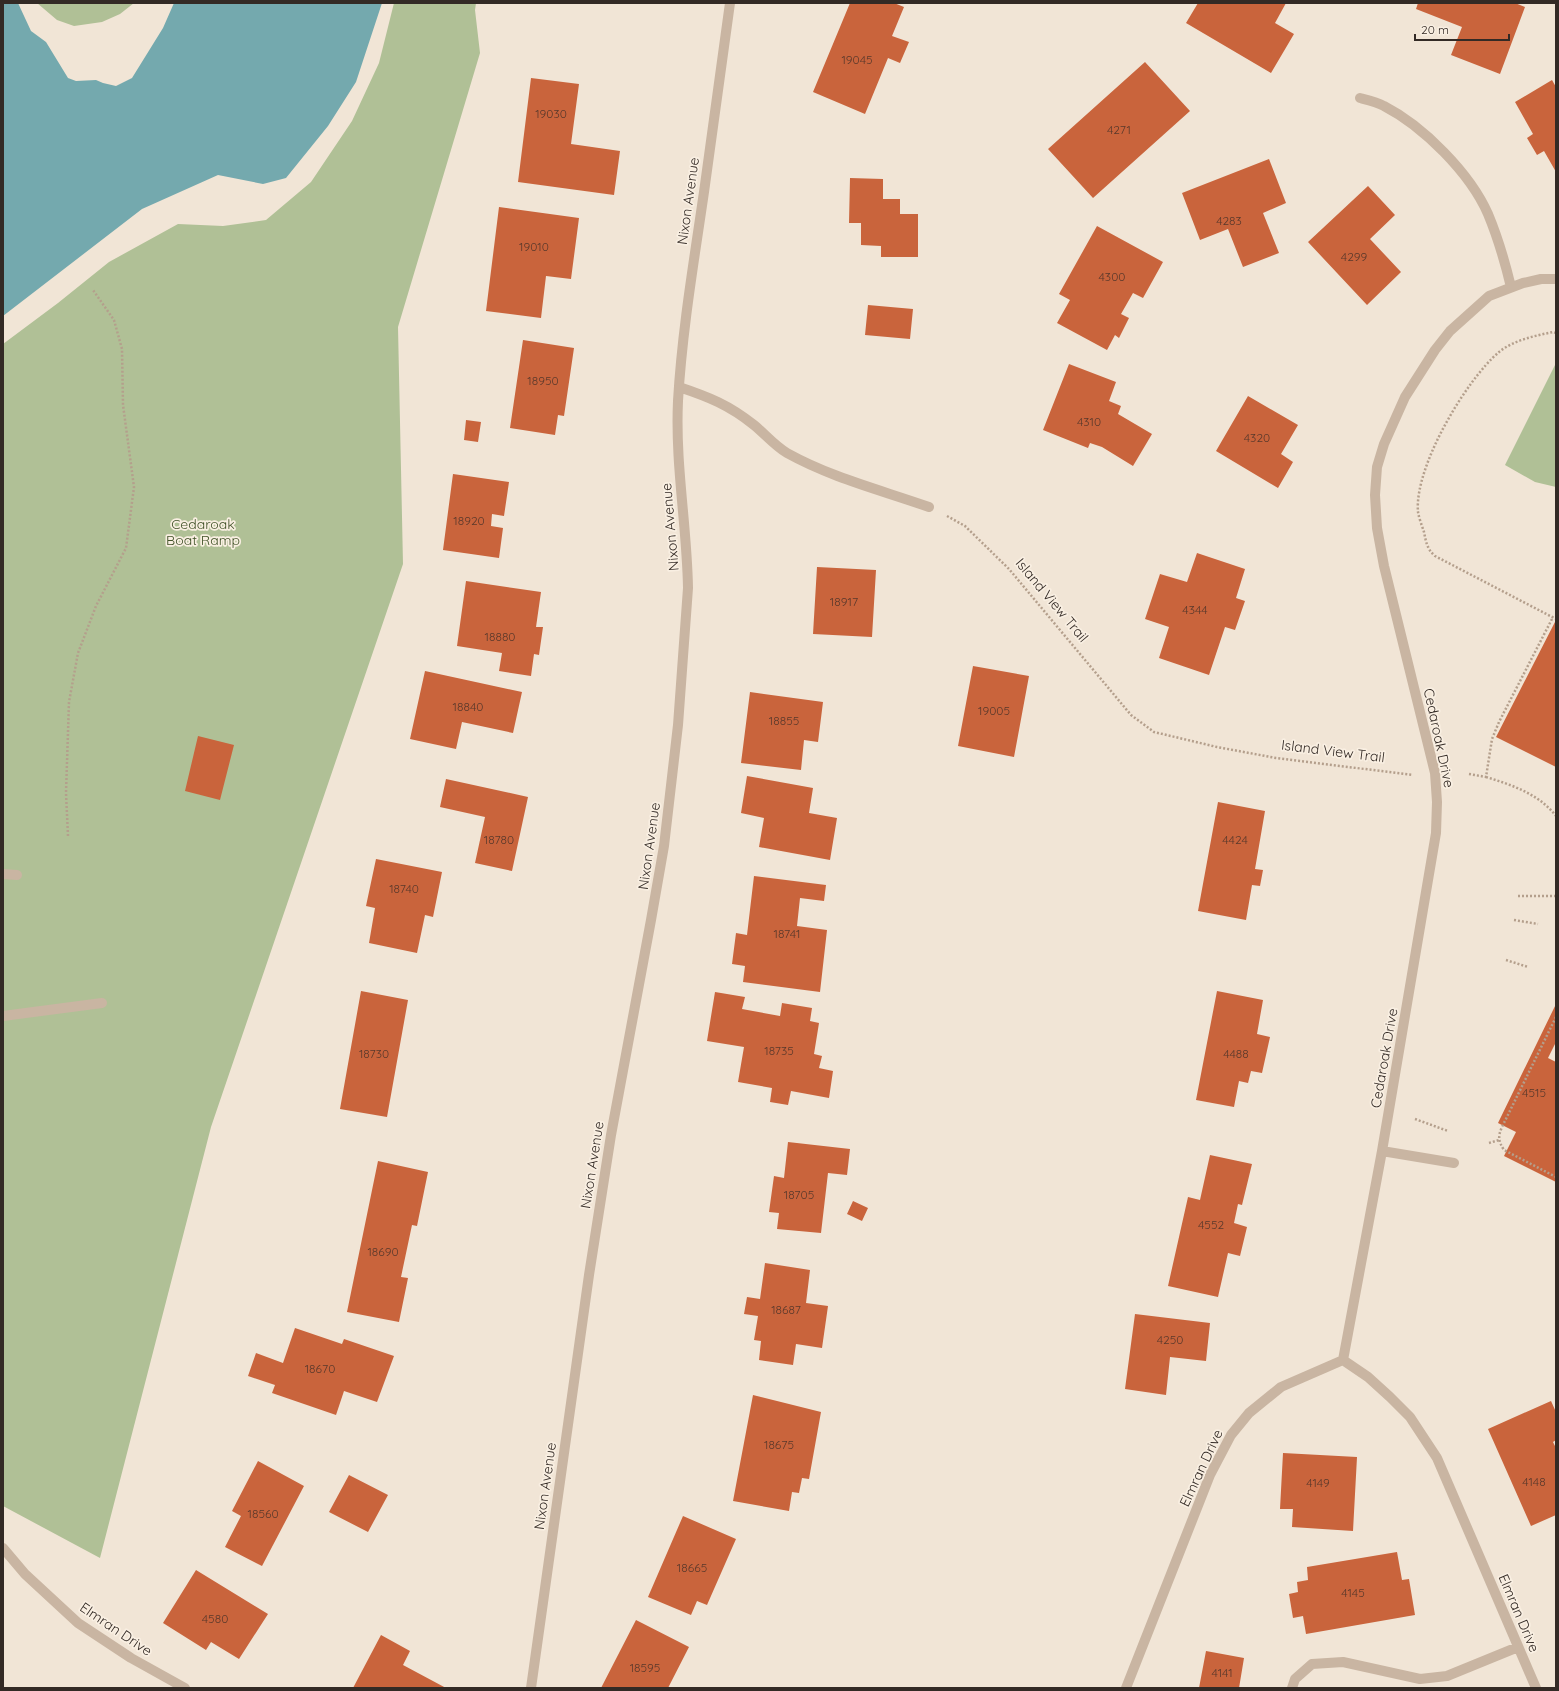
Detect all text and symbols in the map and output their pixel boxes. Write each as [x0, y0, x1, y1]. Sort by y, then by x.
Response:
scale bar [1415, 16, 1509, 42]
text: 20 m [1421, 22, 1449, 37]
house number: 19045 [841, 52, 873, 67]
house number: 19030 [535, 106, 567, 121]
house number: 4271 [1107, 122, 1131, 137]
street label: Nixon Avenue [673, 156, 703, 246]
house number: 4283 [1216, 213, 1242, 228]
house number: 19010 [519, 239, 549, 254]
house number: 4299 [1341, 249, 1367, 264]
house number: 4300 [1099, 269, 1125, 284]
house number: 18950 [527, 373, 559, 388]
house number: 4310 [1077, 414, 1101, 429]
house number: 4320 [1244, 430, 1270, 445]
street label: Nixon Avenue [657, 482, 683, 572]
house number: 18920 [453, 513, 485, 528]
park label: Cedaroak Boat Ramp [166, 515, 240, 549]
street label: Island View Trail [1012, 554, 1092, 646]
house number: 18917 [830, 594, 858, 609]
house number: 4344 [1182, 602, 1208, 617]
house number: 18880 [484, 629, 516, 644]
street label: Cedaroak Drive [1420, 687, 1458, 789]
house number: 18840 [453, 699, 483, 714]
house number: 19005 [978, 703, 1010, 718]
house number: 18855 [769, 713, 799, 728]
street label: Island View Trail [1280, 736, 1386, 766]
street label: Nixon Avenue [634, 801, 664, 891]
house number: 18780 [484, 832, 514, 847]
house number: 4424 [1222, 832, 1248, 847]
house number: 18740 [389, 881, 419, 896]
house number: 18741 [774, 926, 800, 941]
street label: Cedaroak Drive [1366, 1007, 1402, 1109]
house number: 18735 [764, 1043, 794, 1058]
house number: 18730 [359, 1046, 389, 1061]
house number: 4488 [1223, 1046, 1249, 1061]
house number: 4515 [1522, 1085, 1546, 1100]
street label: Nixon Avenue [576, 1120, 608, 1210]
house number: 18705 [784, 1187, 814, 1202]
house number: 4552 [1198, 1217, 1224, 1232]
house number: 18690 [367, 1244, 399, 1259]
house number: 18687 [771, 1302, 801, 1317]
house number: 4250 [1157, 1332, 1183, 1347]
house number: 18670 [305, 1361, 335, 1376]
street label: Elmran Drive [1175, 1426, 1227, 1510]
house number: 18675 [764, 1437, 794, 1452]
street label: Nixon Avenue [530, 1441, 560, 1531]
house number: 4148 [1522, 1474, 1546, 1489]
house number: 4149 [1306, 1475, 1330, 1490]
house number: 18560 [247, 1506, 279, 1521]
house number: 18665 [677, 1560, 707, 1575]
street label: Elmran Drive [1494, 1571, 1544, 1655]
house number: 4145 [1341, 1585, 1365, 1600]
street label: Elmran Drive [76, 1598, 156, 1660]
house number: 4580 [202, 1611, 228, 1626]
house number: 18595 [630, 1660, 660, 1675]
house number: 4141 [1211, 1665, 1233, 1680]

